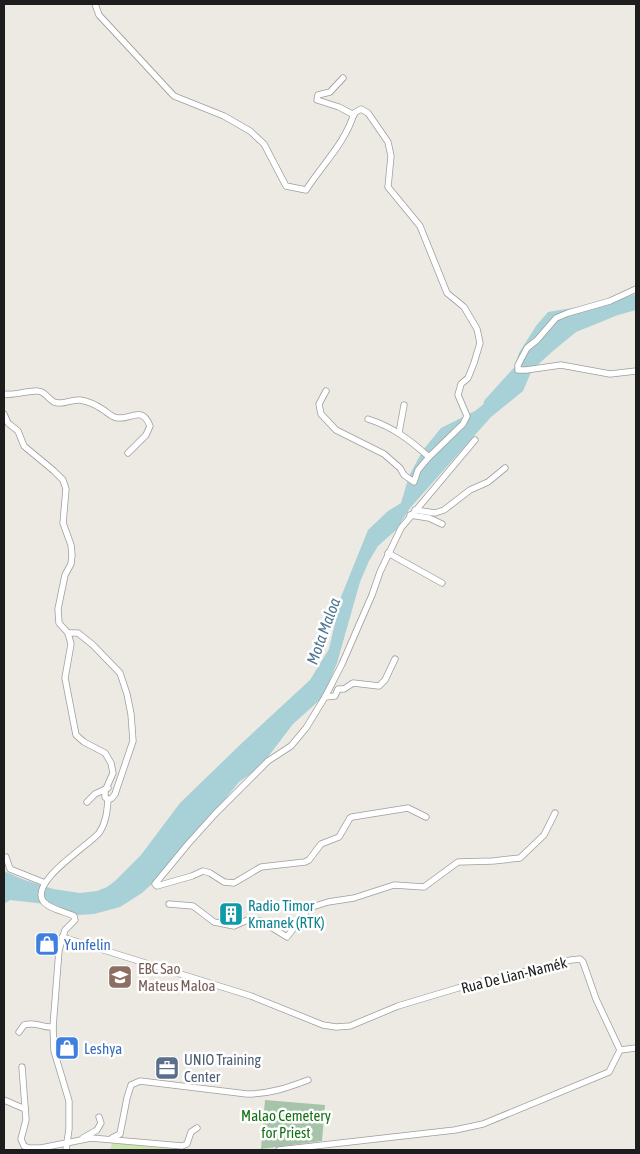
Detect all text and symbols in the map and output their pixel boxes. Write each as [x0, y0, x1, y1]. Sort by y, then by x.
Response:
water label: Mota Maloa [303, 595, 344, 667]
place label: Radio Timor Kmanek (RTK) [248, 897, 325, 931]
building icon: Radio Timor Kmanek (RTK) [218, 901, 244, 927]
shop icon: Yunfelin [34, 931, 60, 957]
place label: Yunfelin [64, 936, 111, 953]
street label: Rua De Lian-Namék [459, 954, 569, 996]
place label: EBC Sao Mateus Maloa [138, 960, 216, 994]
school or university icon: EBC Sao Mateus Maloa [107, 964, 133, 990]
shop icon: Leshya [54, 1035, 80, 1061]
place label: Leshya [84, 1040, 122, 1057]
place label: UNIO Training Center [184, 1051, 262, 1085]
office icon: UNIO Training Center [154, 1055, 180, 1081]
park label: Malao Cemetery for Priest [241, 1107, 331, 1141]

